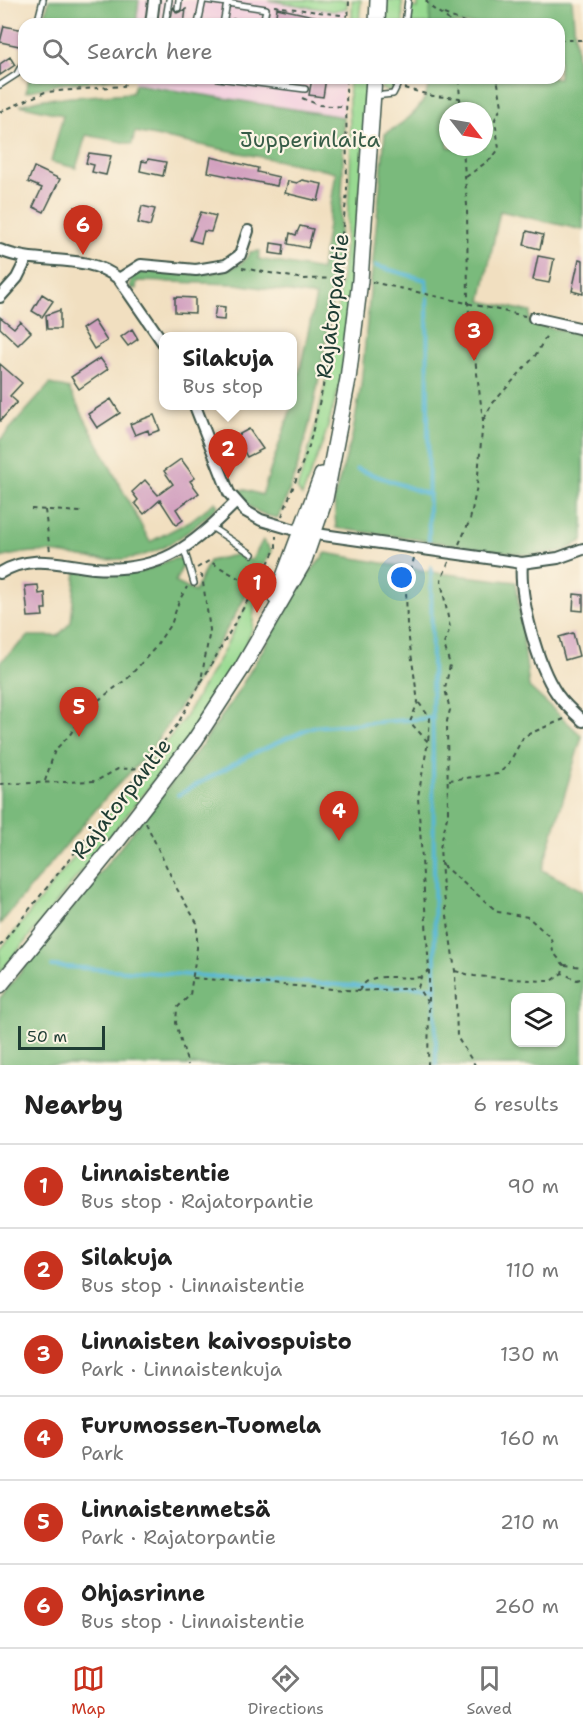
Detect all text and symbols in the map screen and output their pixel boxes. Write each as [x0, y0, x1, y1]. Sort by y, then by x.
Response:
search box [18, 18, 565, 84]
icon: search [39, 35, 72, 68]
text: Search here [87, 37, 213, 66]
north arrow [439, 102, 493, 156]
park label: Jupperinlaita [240, 125, 380, 154]
pin: 6 [64, 206, 103, 255]
street label: Rajatorpantie [309, 232, 356, 380]
pin: 3 [454, 312, 494, 361]
popup [159, 332, 297, 410]
text: Silakuja [182, 344, 274, 373]
text: Bus stop [182, 373, 263, 399]
pin: 2 [208, 430, 248, 479]
your location [387, 563, 416, 592]
pin: 1 [238, 564, 276, 613]
pin: 5 [60, 688, 98, 737]
street label: Rajatorpantie [65, 732, 178, 865]
pin: 4 [320, 792, 358, 841]
map controls [511, 993, 565, 1047]
button: layers [511, 993, 565, 1047]
scale bar [18, 1023, 105, 1050]
text: 50 m [27, 1026, 67, 1047]
text: Nearby [24, 1087, 123, 1122]
text: 6 results [473, 1091, 559, 1117]
text: Linnaistentie [81, 1159, 230, 1188]
text: 1 [39, 1173, 48, 1199]
text: 90 m [507, 1173, 559, 1199]
text: Bus stop · Rajatorpantie [81, 1188, 314, 1214]
text: Silakuja [81, 1243, 172, 1272]
text: 2 [37, 1257, 51, 1283]
text: 110 m [505, 1257, 559, 1283]
text: Bus stop · Linnaistentie [81, 1272, 305, 1298]
text: Linnaisten kaivospuisto [81, 1327, 352, 1356]
text: 3 [37, 1341, 51, 1367]
text: 130 m [500, 1341, 559, 1367]
text: Park · Linnaistenkuja [81, 1356, 282, 1382]
text: Furumossen-Tuomela [81, 1411, 321, 1440]
text: 4 [37, 1425, 51, 1451]
text: 160 m [500, 1425, 559, 1451]
text: Park [81, 1440, 124, 1466]
text: Linnaistenmetsä [81, 1495, 270, 1524]
text: 5 [37, 1509, 50, 1535]
text: 210 m [500, 1509, 559, 1535]
text: Park · Rajatorpantie [81, 1524, 276, 1550]
text: Ohjasrinne [81, 1579, 205, 1608]
text: 6 [37, 1593, 51, 1619]
text: 260 m [494, 1593, 559, 1619]
text: Bus stop · Linnaistentie [81, 1608, 305, 1634]
tab: Map [71, 1662, 105, 1719]
tab: Directions [248, 1662, 324, 1719]
tab: Saved [466, 1662, 512, 1719]

